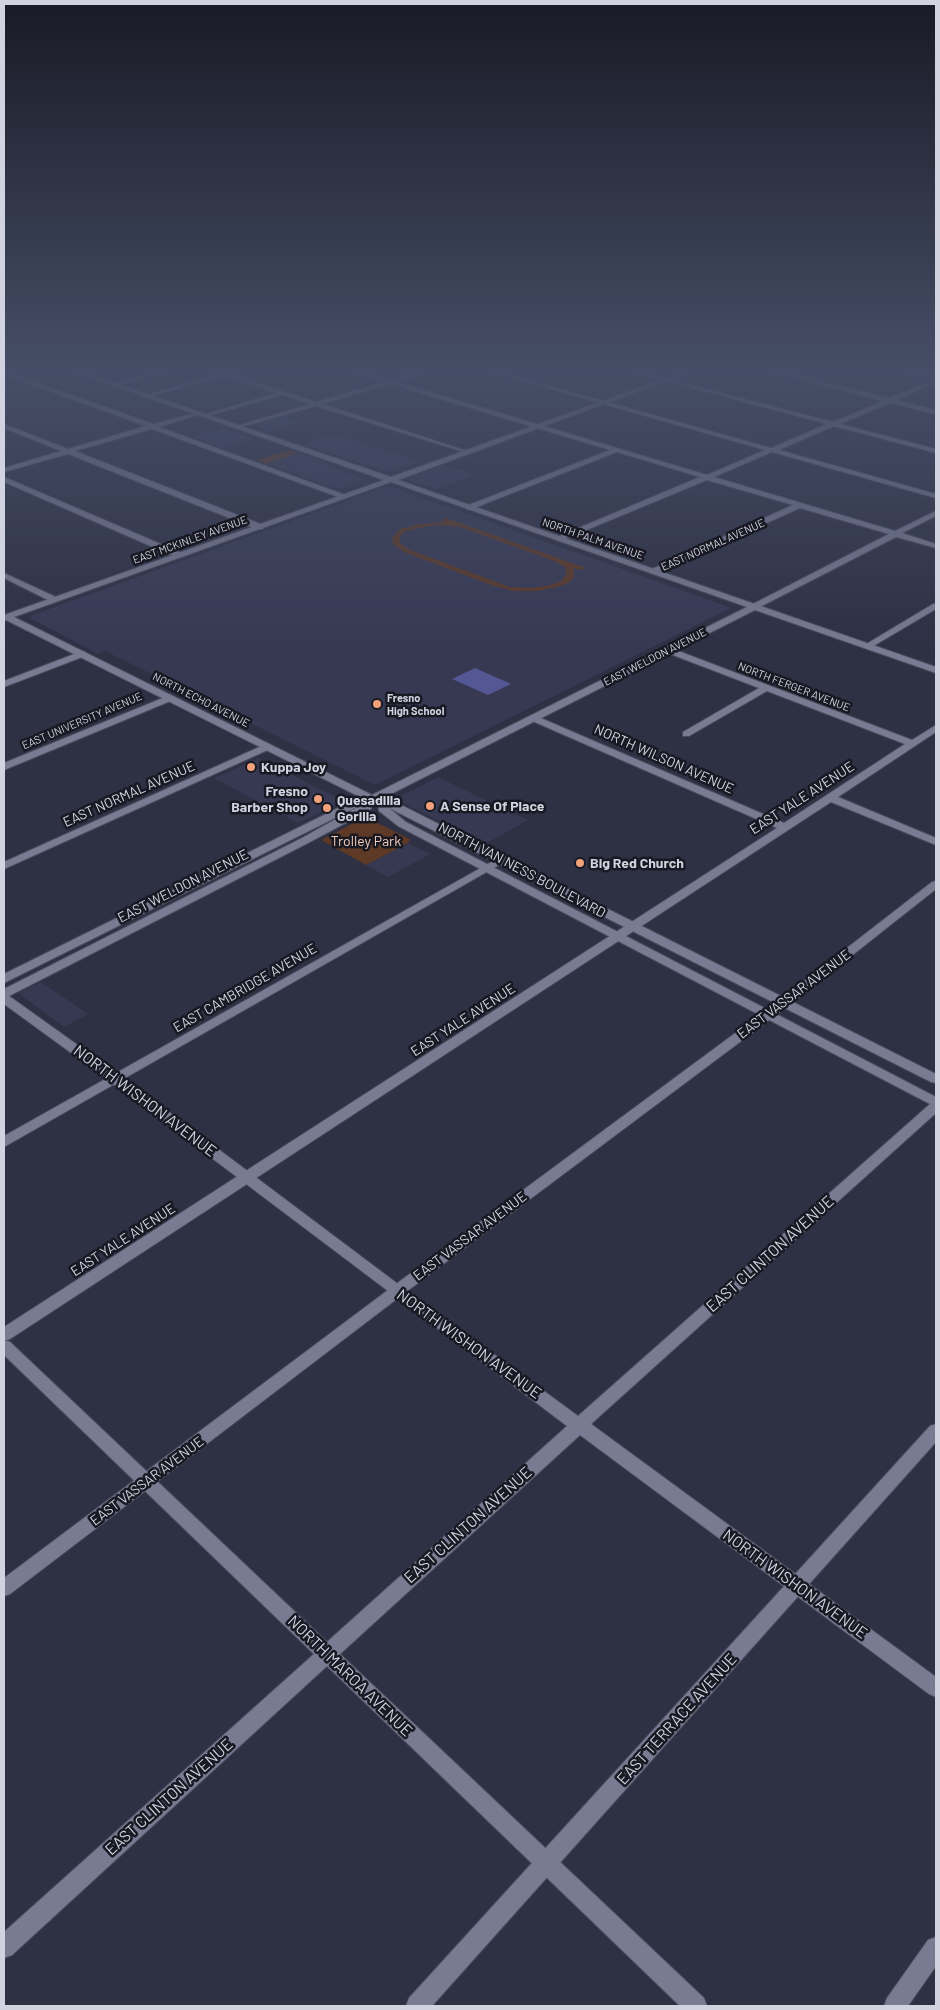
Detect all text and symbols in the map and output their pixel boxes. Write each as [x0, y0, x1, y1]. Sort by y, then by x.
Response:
street label: EAST MCKINLEY AVENUE [131, 513, 249, 567]
street label: NORTH PALM AVENUE [541, 515, 645, 563]
street label: EAST NORMAL AVENUE [659, 516, 767, 574]
street label: EAST WELDON AVENUE [601, 625, 709, 689]
street label: NORTH FERGER AVENUE [736, 660, 852, 714]
street label: NORTH ECHO AVENUE [151, 670, 251, 730]
street label: EAST UNIVERSITY AVENUE [20, 690, 144, 752]
place label: Fresno High School [387, 691, 444, 717]
marker: Fresno High School [371, 698, 383, 710]
street label: NORTH WILSON AVENUE [592, 721, 736, 797]
street label: EAST NORMAL AVENUE [61, 757, 197, 831]
street label: EAST YALE AVENUE [747, 758, 857, 838]
place label: Kuppa Joy [261, 759, 326, 775]
marker: Kuppa Joy [245, 761, 257, 773]
place label: Fresno Barber Shop [231, 783, 308, 816]
place label: Quesadilla Gorilla [337, 792, 401, 824]
marker: Fresno Barber Shop [312, 793, 324, 805]
place label: A Sense Of Place [440, 798, 544, 814]
marker: A Sense Of Place [424, 800, 436, 812]
marker: Quesadilla Gorilla [321, 802, 333, 814]
street label: NORTH VAN NESS BOULEVARD [435, 819, 609, 921]
park label: Trolley Park [331, 833, 401, 849]
street label: EAST WELDON AVENUE [115, 846, 251, 926]
place label: Big Red Church [590, 855, 684, 871]
marker: Big Red Church [574, 857, 586, 869]
street label: EAST CAMBRIDGE AVENUE [170, 940, 320, 1036]
street label: EAST VASSAR AVENUE [734, 946, 854, 1042]
street label: EAST YALE AVENUE [408, 980, 518, 1060]
street label: NORTH WISHON AVENUE [70, 1041, 220, 1161]
street label: EAST VASSAR AVENUE [410, 1188, 530, 1284]
street label: EAST CLINTON AVENUE [702, 1192, 838, 1316]
street label: EAST YALE AVENUE [68, 1200, 178, 1280]
street label: NORTH WISHON AVENUE [393, 1285, 545, 1403]
street label: EAST VASSAR AVENUE [87, 1433, 207, 1529]
street label: EAST CLINTON AVENUE [400, 1463, 536, 1587]
street label: NORTH WISHON AVENUE [719, 1525, 871, 1643]
street label: NORTH MAROA AVENUE [284, 1612, 416, 1740]
street label: EAST TERRACE AVENUE [613, 1649, 741, 1789]
street label: EAST CLINTON AVENUE [101, 1735, 237, 1859]

